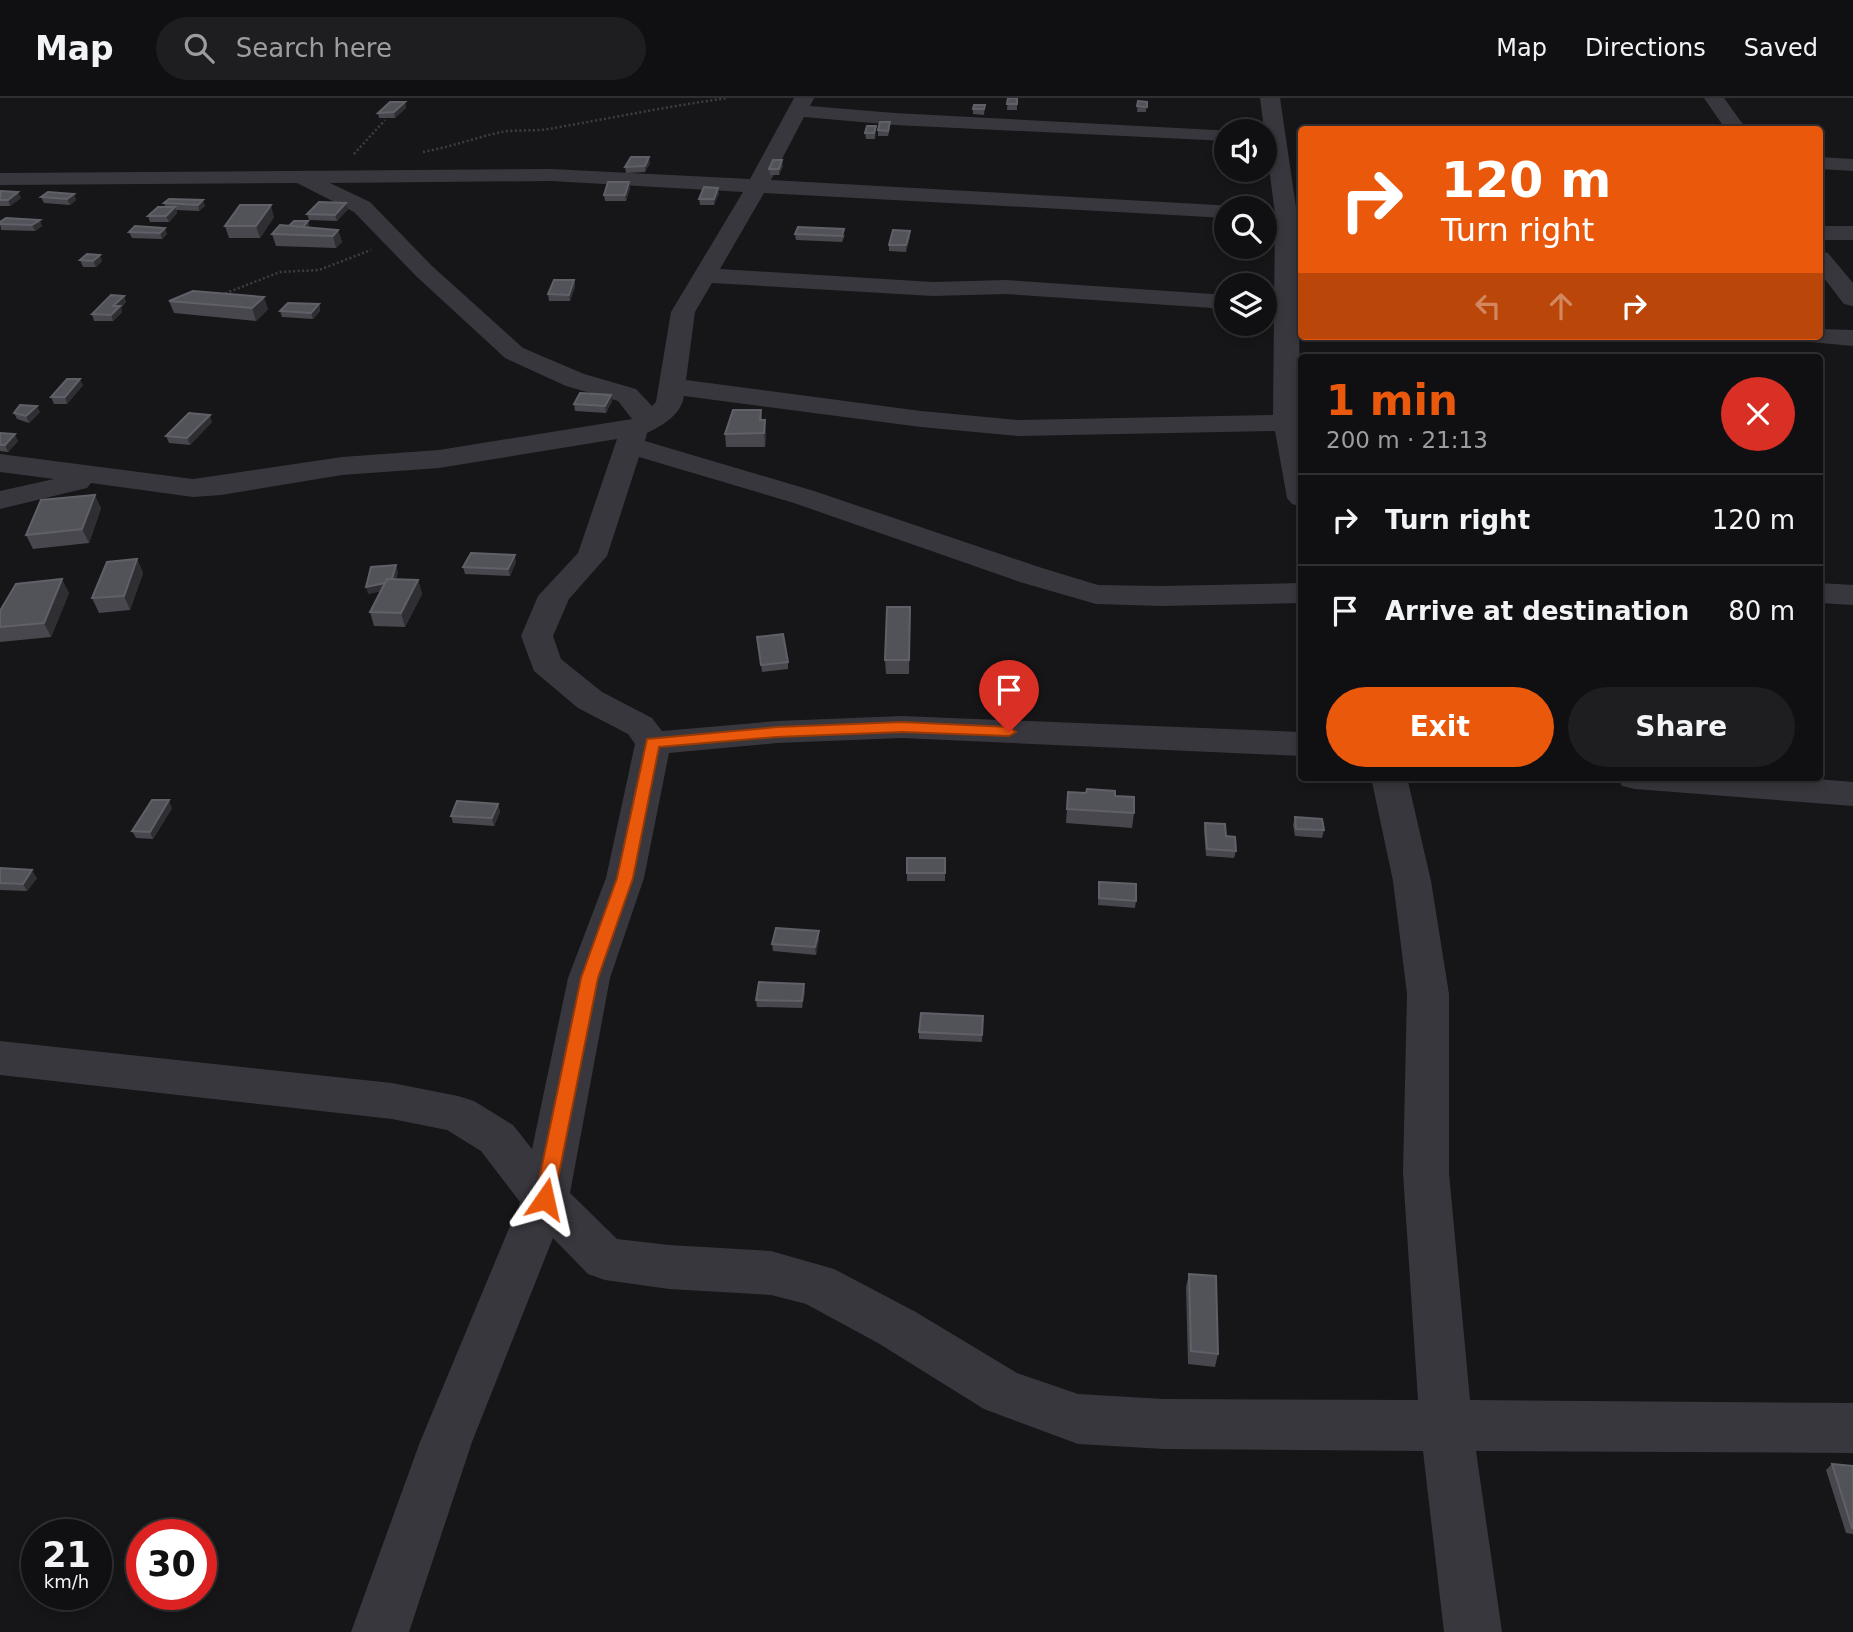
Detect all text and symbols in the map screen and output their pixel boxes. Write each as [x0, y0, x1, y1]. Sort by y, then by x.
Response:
search box [156, 17, 646, 80]
text: Map [35, 29, 114, 68]
icon: search [180, 29, 218, 67]
text: Search here [236, 33, 392, 63]
text: Map [1496, 34, 1547, 62]
text: Directions [1585, 34, 1706, 62]
text: Saved [1744, 34, 1818, 62]
map controls [1214, 119, 1277, 336]
button: sound [1214, 119, 1277, 182]
text: 120 m [1441, 152, 1611, 209]
icon: right [1326, 154, 1417, 245]
button: search [1214, 196, 1277, 259]
text: Turn right [1441, 211, 1594, 249]
button: layers [1214, 273, 1277, 336]
icon: left [1469, 287, 1507, 325]
icon: ahead [1542, 287, 1580, 325]
icon: right [1615, 287, 1653, 325]
text: 1 min [1326, 376, 1458, 425]
button: close [1721, 377, 1795, 451]
text: 200 m · 21:13 [1326, 427, 1488, 453]
icon: right [1326, 501, 1364, 539]
text: Turn right [1385, 505, 1530, 535]
text: 120 m [1712, 505, 1795, 535]
icon: arrive [1326, 592, 1364, 630]
text: Arrive at destination [1385, 596, 1689, 626]
text: 80 m [1728, 596, 1795, 626]
pin [979, 660, 1039, 732]
icon: arrive [990, 671, 1028, 709]
button: Exit [1326, 687, 1554, 767]
button: Share [1568, 687, 1795, 767]
position arrow [508, 1162, 582, 1236]
speed limit sign: 30 [126, 1519, 217, 1610]
text: 21 [42, 1535, 91, 1575]
text: km/h [44, 1571, 89, 1592]

